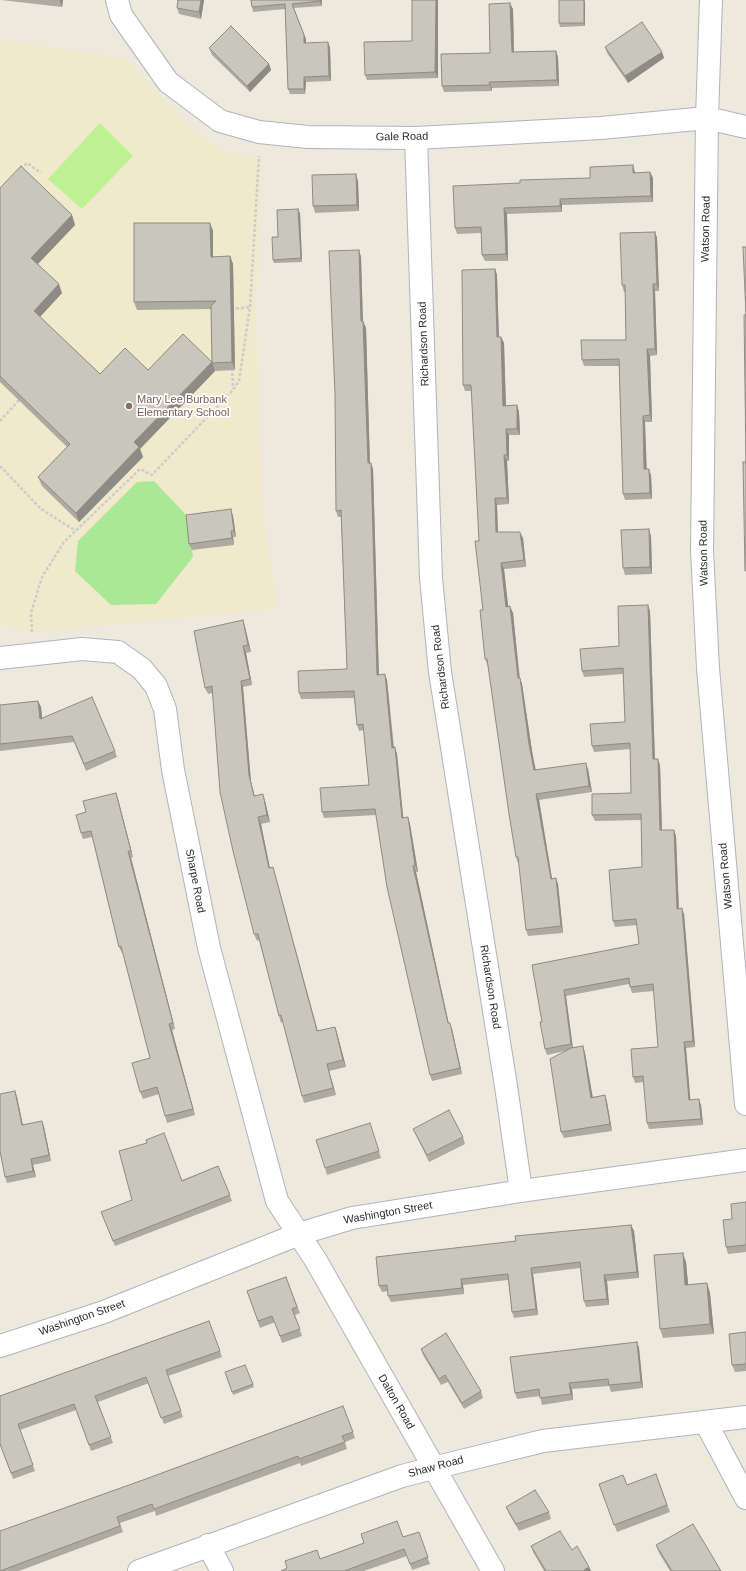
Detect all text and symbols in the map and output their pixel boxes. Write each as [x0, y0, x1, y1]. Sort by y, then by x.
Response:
street label: Gale Road [376, 130, 428, 144]
street label: Watson Road [699, 196, 713, 262]
street label: Richardson Road [416, 301, 432, 387]
place label: Mary Lee Burbank Elementary School [137, 393, 229, 419]
marker: Mary Lee Burbank Elementary School [124, 401, 134, 411]
street label: Watson Road [697, 520, 711, 586]
street label: Richardson Road [429, 624, 453, 710]
street label: Watson Road [717, 842, 735, 910]
street label: Sharpe Road [182, 848, 208, 914]
street label: Richardson Road [477, 944, 503, 1030]
street label: Washington Street [342, 1199, 434, 1227]
street label: Washington Street [37, 1297, 127, 1339]
street label: Dalton Road [375, 1372, 417, 1432]
street label: Shaw Road [407, 1453, 465, 1481]

